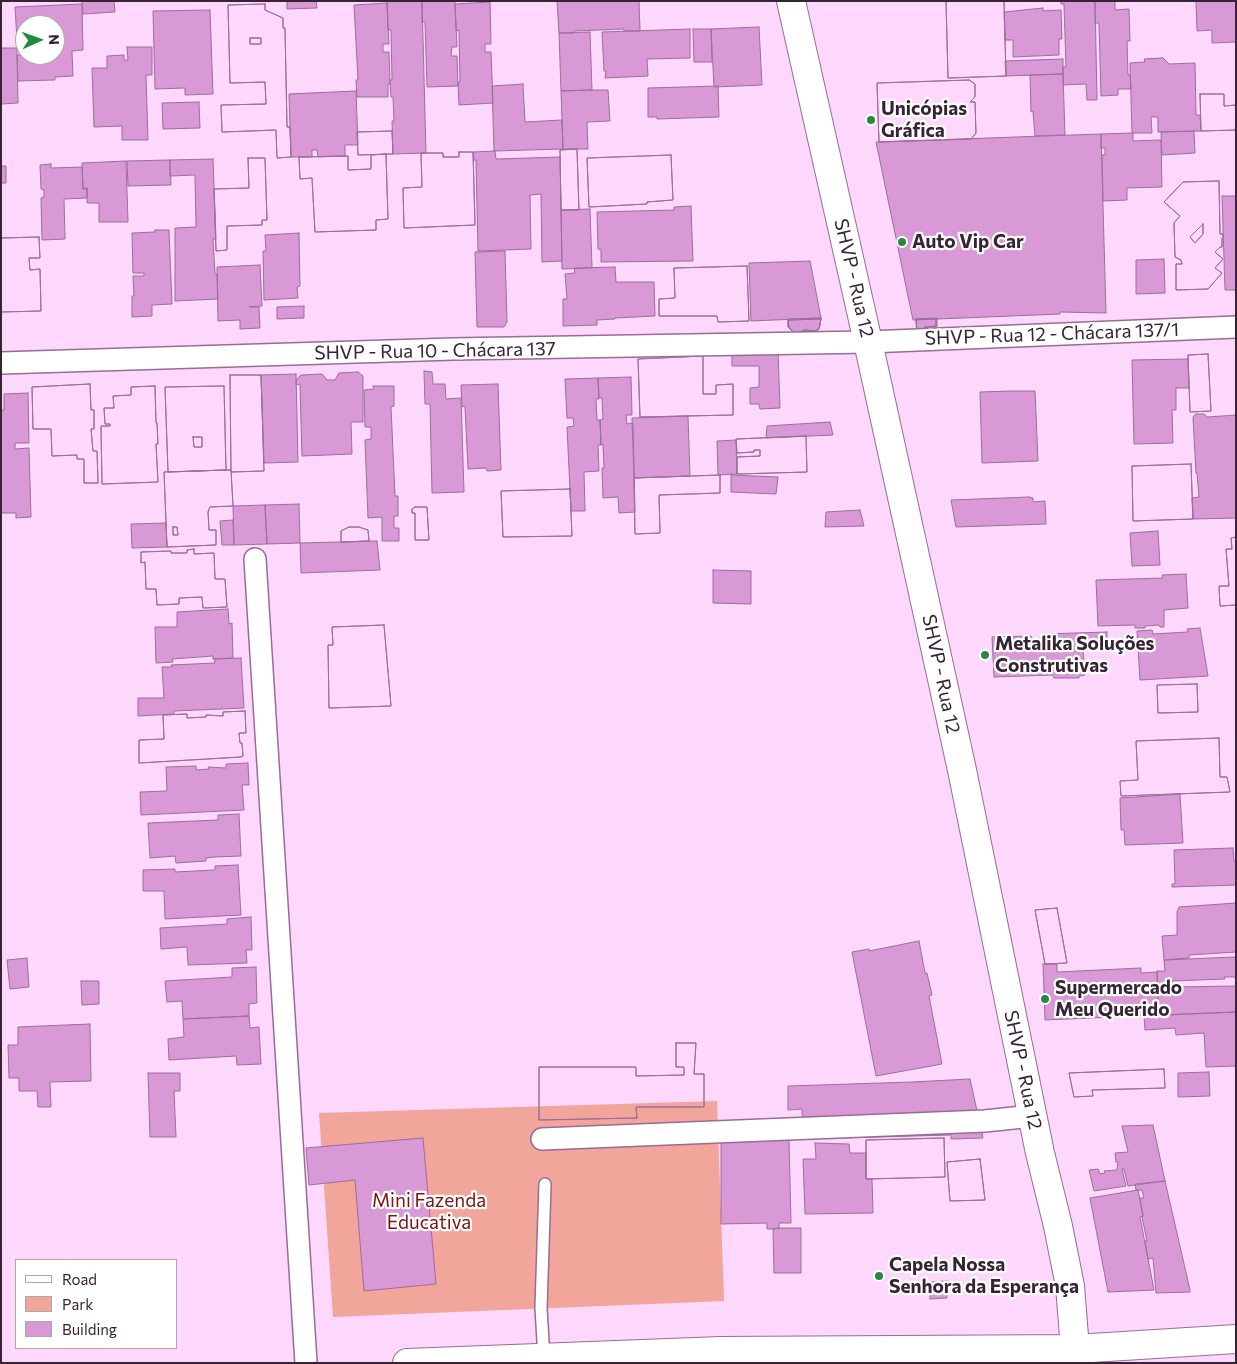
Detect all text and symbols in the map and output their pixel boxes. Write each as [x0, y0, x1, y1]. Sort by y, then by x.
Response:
north arrow [15, 15, 65, 65]
text: N [46, 34, 63, 45]
place label: Unicópias Gráfica [881, 98, 967, 142]
marker: Unicópias Gráfica [865, 114, 877, 126]
street label: SHVP - Rua 12 [829, 216, 879, 340]
place label: Auto Vip Car [912, 231, 1024, 253]
marker: Auto Vip Car [896, 236, 908, 248]
street label: SHVP - Rua 12 - Chácara 137/1 [924, 318, 1180, 350]
street label: SHVP - Rua 10 - Chácara 137 [314, 337, 556, 365]
street label: SHVP - Rua 12 [917, 612, 965, 736]
place label: Metalika Soluções Construtivas [995, 633, 1154, 677]
marker: Metalika Soluções Construtivas [979, 649, 991, 661]
place label: Supermercado Meu Querido [1055, 977, 1182, 1021]
marker: Supermercado Meu Querido [1039, 993, 1051, 1005]
street label: SHVP - Rua 12 [999, 1008, 1047, 1132]
park label: Mini Fazenda Educativa [372, 1190, 486, 1234]
place label: Capela Nossa Senhora da Esperança [889, 1254, 1079, 1298]
legend [15, 1259, 178, 1349]
text: Road [62, 1270, 97, 1288]
marker: Capela Nossa Senhora da Esperança [873, 1270, 885, 1282]
text: Park [62, 1295, 93, 1313]
text: Building [62, 1320, 117, 1338]

